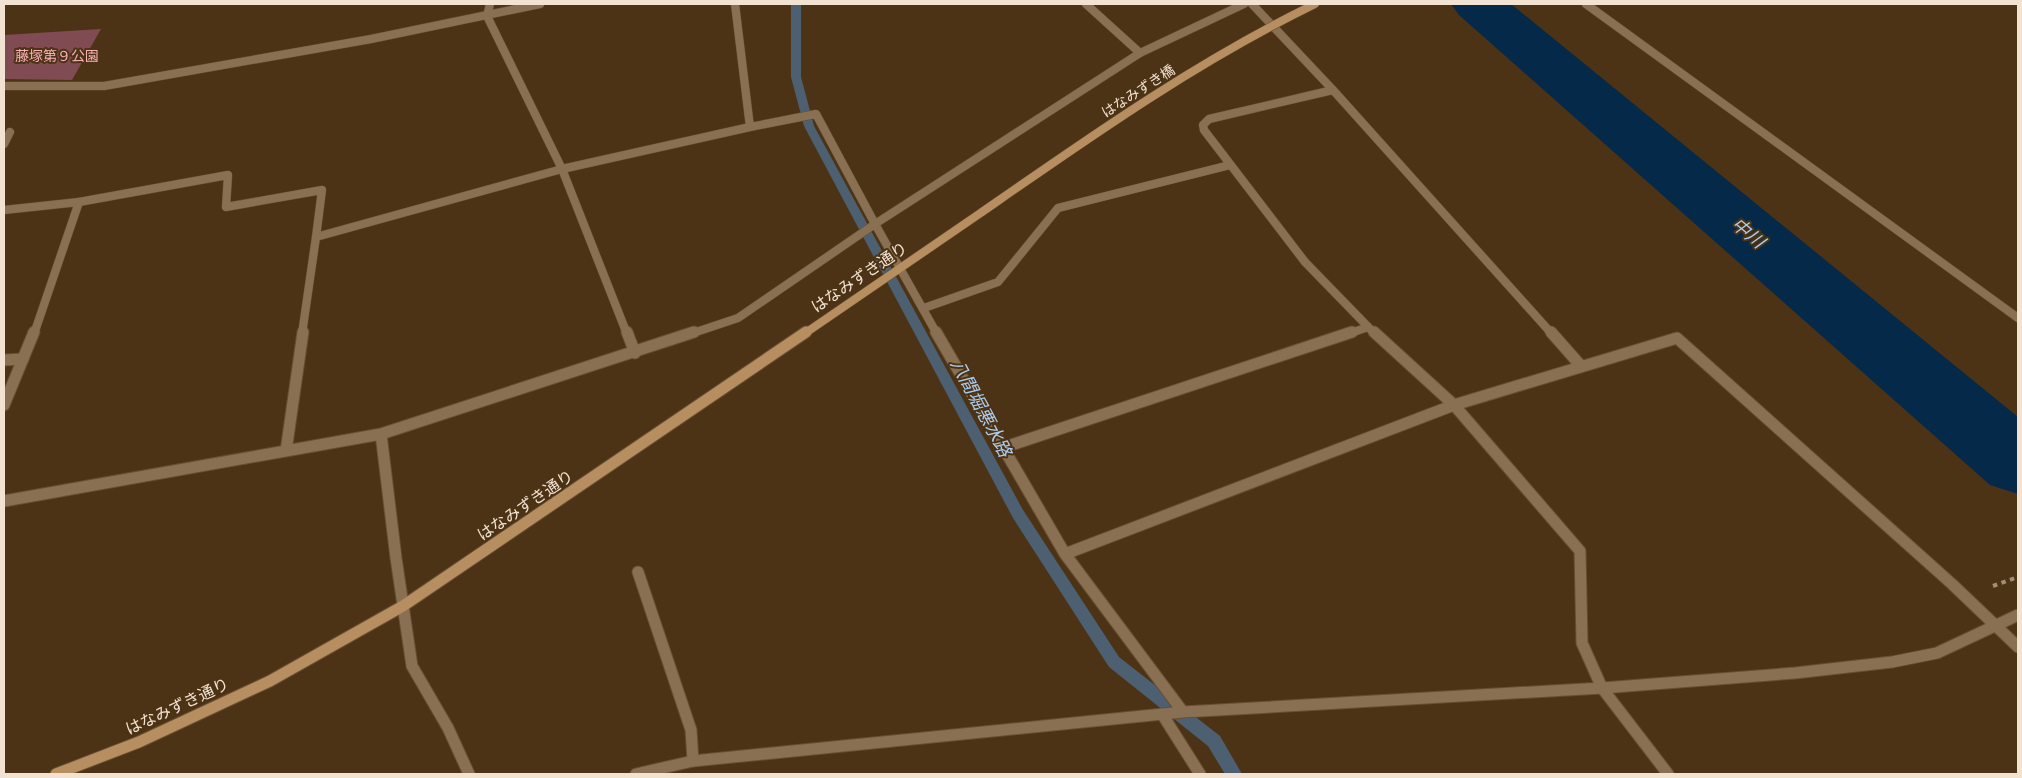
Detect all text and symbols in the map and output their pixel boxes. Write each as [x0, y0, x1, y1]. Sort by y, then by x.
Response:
park label: 藤塚第９公園 [15, 48, 99, 64]
street label: はなみずき橋 [1098, 61, 1178, 121]
water label: 中川 [1728, 213, 1770, 253]
street label: はなみずき通り [808, 238, 910, 316]
water label: 八間堀悪水路 [948, 355, 1017, 462]
street label: はなみずき通り [474, 466, 576, 544]
street label: はなみずき通り [122, 674, 232, 738]

